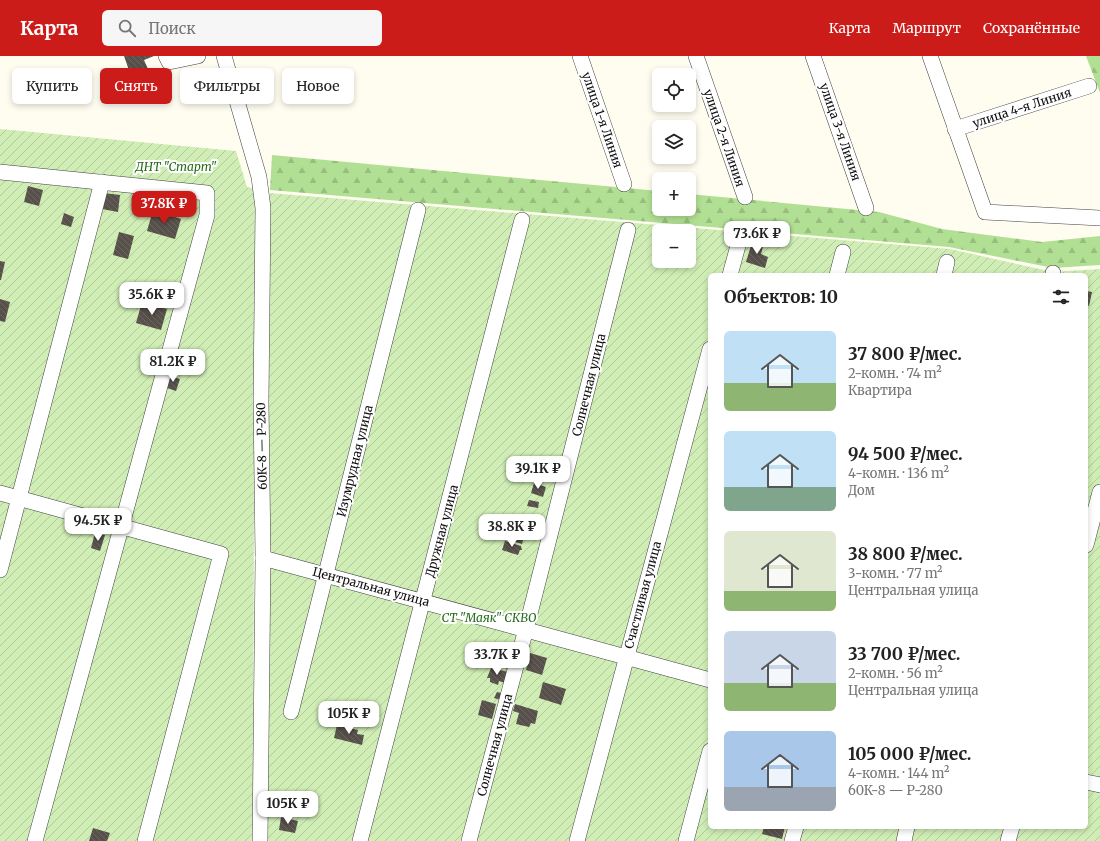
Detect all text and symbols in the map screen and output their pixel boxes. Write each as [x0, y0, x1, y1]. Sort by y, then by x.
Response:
search box [102, 10, 382, 46]
text: Карта [20, 16, 78, 40]
icon: search [116, 17, 138, 39]
text: Поиск [148, 19, 196, 38]
text: Карта [829, 19, 870, 37]
text: Маршрут [892, 19, 961, 37]
text: Сохранённые [983, 19, 1080, 37]
chip: Купить [12, 68, 92, 104]
chip: Снять [100, 68, 172, 104]
chip: Фильтры [180, 68, 274, 104]
chip: Новое [282, 68, 354, 104]
map controls [652, 68, 696, 268]
button: locate [652, 68, 696, 112]
street label: улица 1-я Линия [579, 70, 626, 170]
street label: улица 3-я Линия [817, 81, 864, 183]
street label: улица 4-я Линия [970, 84, 1073, 131]
street label: улица 2-я Линия [701, 87, 748, 189]
button: layers [652, 120, 696, 164]
park label: ДНТ "Старт" [134, 159, 217, 174]
button: + [652, 172, 696, 216]
pin: 37.8K ₽ [127, 191, 201, 225]
text: 37.8K ₽ [141, 195, 187, 212]
pin: 73.6K ₽ [720, 221, 794, 255]
button: − [652, 224, 696, 268]
text: 73.6K ₽ [733, 225, 781, 242]
pin: 35.6K ₽ [115, 282, 189, 316]
text: 35.6K ₽ [128, 286, 176, 303]
text: Объектов: 10 [724, 286, 838, 308]
icon: filters [1050, 286, 1072, 308]
street label: Солнечная улица [568, 331, 609, 438]
text: 37 800 ₽/мес. [848, 343, 962, 365]
icon: home [756, 347, 804, 395]
pin: 81.2K ₽ [136, 349, 210, 383]
text: 81.2K ₽ [149, 353, 197, 370]
text: 2-комн. · 74 m² [848, 365, 942, 382]
text: Квартира [848, 382, 912, 399]
street label: 60К-8 — Р-280 [253, 402, 270, 490]
street label: Изумрудная улица [333, 403, 376, 518]
text: 94 500 ₽/мес. [848, 443, 963, 465]
icon: home [756, 447, 804, 495]
pin: 39.1K ₽ [501, 456, 575, 490]
text: 39.1K ₽ [515, 460, 561, 477]
text: 4-комн. · 136 m² [848, 465, 949, 482]
street label: Дружная улица [422, 482, 461, 579]
text: Дом [848, 482, 875, 499]
pin: 94.5K ₽ [61, 508, 135, 542]
text: 94.5K ₽ [74, 512, 122, 529]
pin: 38.8K ₽ [475, 514, 549, 548]
text: 38.8K ₽ [488, 518, 536, 535]
street label: Счастливая улица [621, 539, 664, 650]
text: 38 800 ₽/мес. [848, 543, 963, 565]
icon: home [756, 547, 804, 595]
street label: Центральная улица [311, 564, 432, 609]
text: 3-комн. · 77 m² [848, 565, 943, 582]
text: Центральная улица [848, 582, 978, 599]
park label: СТ "Маяк" СКВО [442, 610, 537, 625]
pin: 33.7K ₽ [460, 642, 534, 676]
text: 33 700 ₽/мес. [848, 643, 961, 665]
text: 33.7K ₽ [474, 646, 520, 663]
icon: home [756, 647, 804, 695]
text: 2-комн. · 56 m² [848, 665, 943, 682]
text: Центральная улица [848, 682, 978, 699]
street label: Солнечная улица [474, 691, 516, 798]
pin: 105K ₽ [316, 701, 382, 735]
text: 105K ₽ [327, 705, 371, 722]
text: 105 000 ₽/мес. [848, 743, 972, 765]
icon: home [756, 747, 804, 795]
text: 4-комн. · 144 m² [848, 765, 949, 782]
text: 60К-8 — Р-280 [848, 782, 943, 799]
pin: 105K ₽ [255, 791, 321, 825]
text: 105K ₽ [266, 795, 310, 812]

